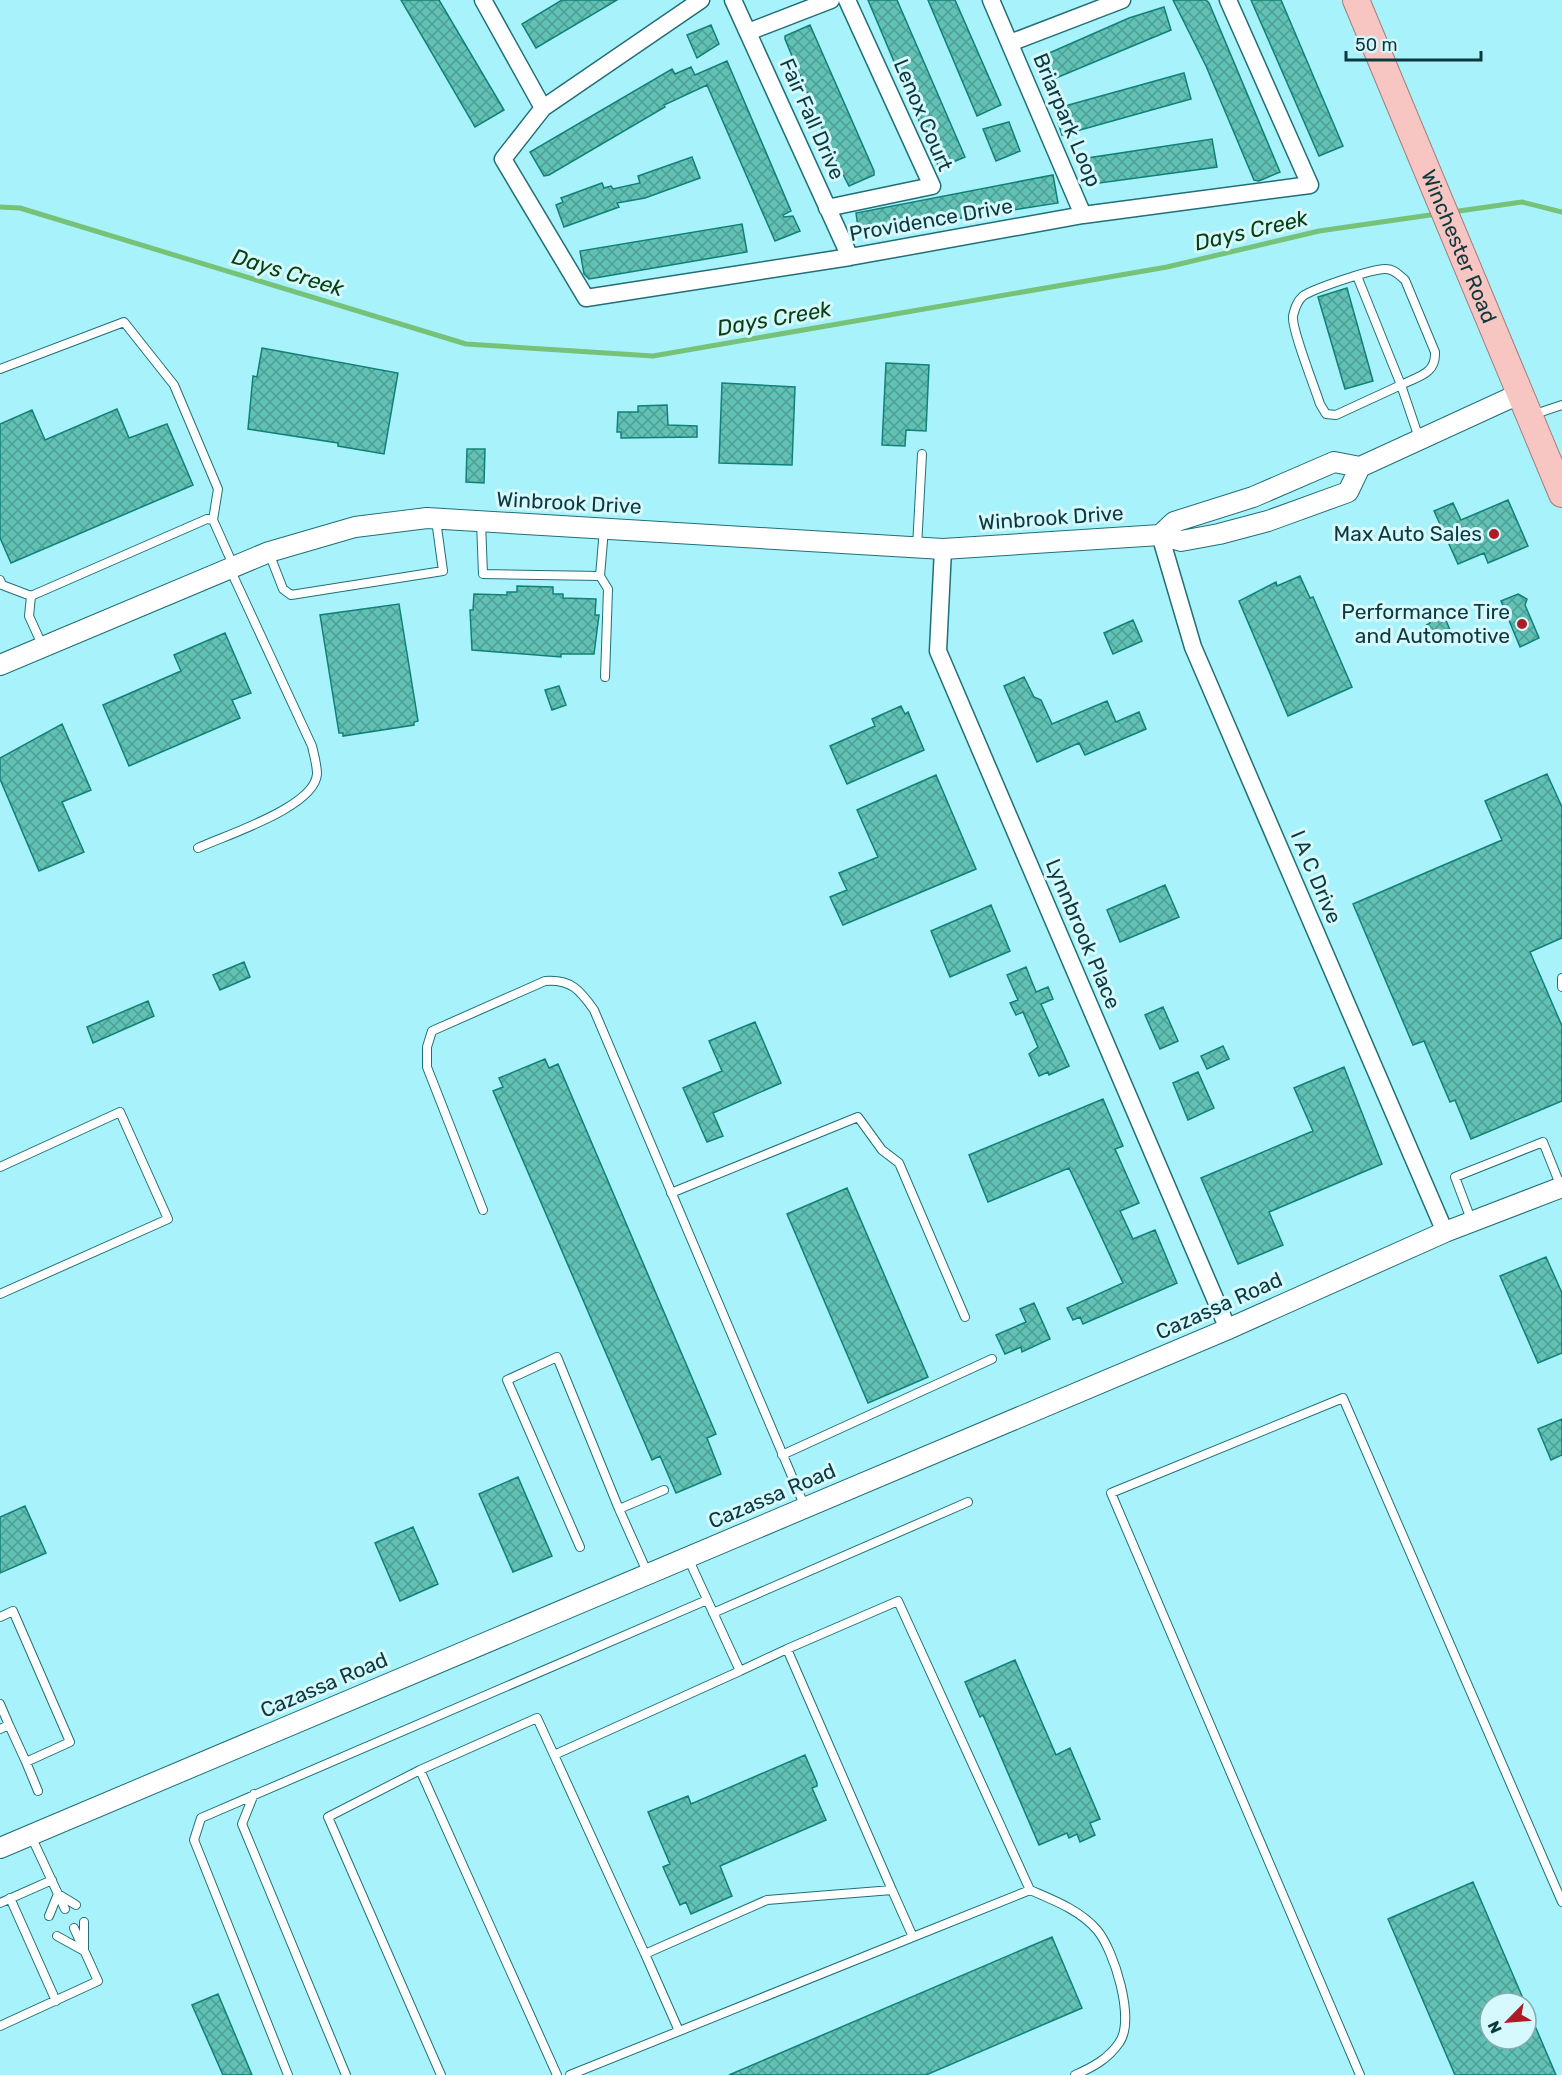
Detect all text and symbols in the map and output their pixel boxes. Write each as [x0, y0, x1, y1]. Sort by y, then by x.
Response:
scale bar [1346, 24, 1481, 62]
text: 50 m [1355, 34, 1398, 56]
street label: Briarpark Loop [1028, 49, 1107, 190]
street label: Fair Fall Drive [775, 54, 850, 183]
street label: Lenox Court [889, 55, 958, 175]
street label: Winchester Road [1416, 166, 1502, 327]
street label: Providence Drive [847, 193, 1015, 246]
water label: Days Creek [1192, 204, 1311, 257]
water label: Days Creek [229, 243, 348, 302]
water label: Days Creek [715, 295, 834, 342]
street label: Winbrook Drive [496, 486, 642, 519]
street label: Winbrook Drive [978, 500, 1124, 535]
place label: Max Auto Sales [1334, 521, 1482, 546]
marker: Max Auto Sales [1487, 527, 1501, 541]
place label: Performance Tire and Automotive [1341, 599, 1510, 648]
marker: Performance Tire and Automotive [1515, 617, 1529, 631]
street label: I A C Drive [1286, 827, 1347, 927]
street label: Lynnbrook Place [1041, 855, 1126, 1013]
street label: Cazassa Road [1152, 1267, 1286, 1345]
street label: Cazassa Road [704, 1458, 839, 1534]
street label: Cazassa Road [256, 1647, 391, 1723]
north arrow [1478, 1991, 1538, 2051]
text: N [1484, 2018, 1506, 2036]

